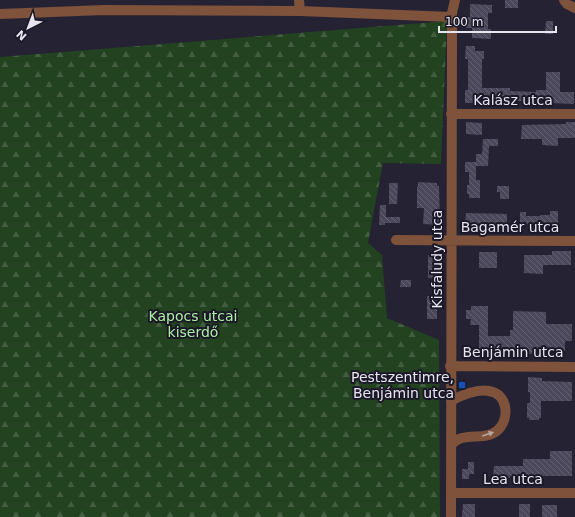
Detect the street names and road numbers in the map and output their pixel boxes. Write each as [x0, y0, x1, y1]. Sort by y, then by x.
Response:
street label: Kalász utca [473, 92, 553, 108]
street label: Kisfaludy utca [429, 210, 445, 308]
street label: Bagamér utca [461, 219, 559, 235]
street label: Benjámin utca [462, 344, 564, 360]
street label: Lea utca [483, 471, 543, 487]

